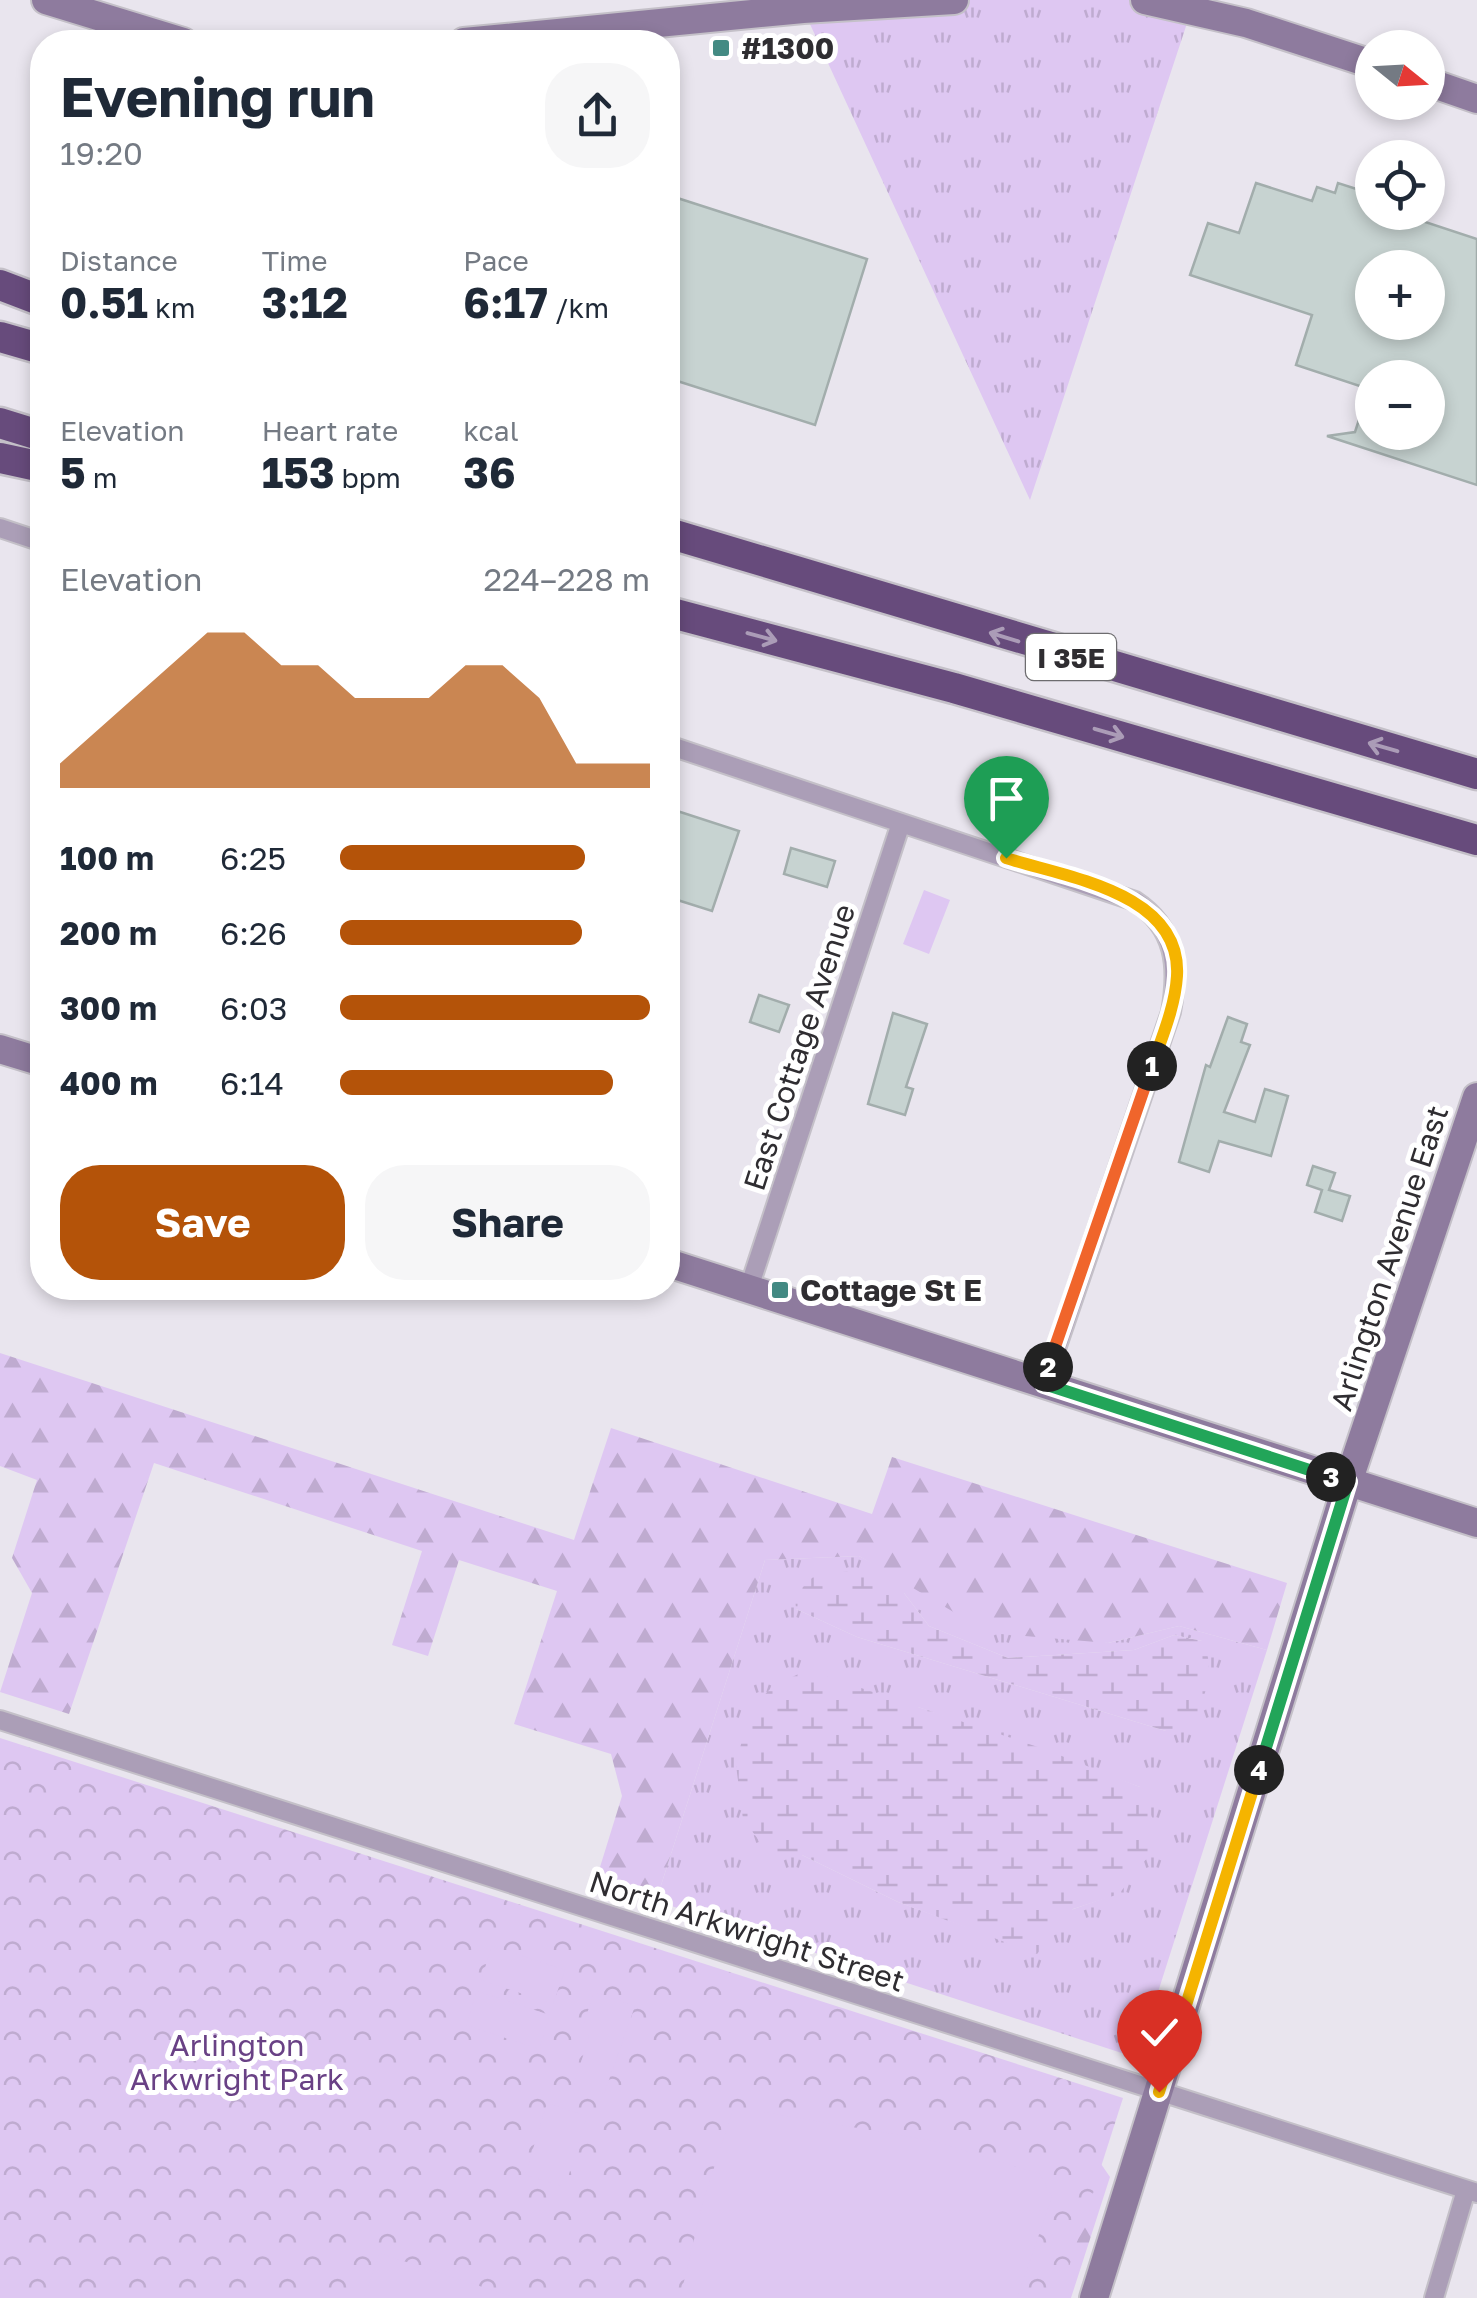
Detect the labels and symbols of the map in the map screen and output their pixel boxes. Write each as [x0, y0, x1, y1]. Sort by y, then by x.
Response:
place label: #1300 [741, 30, 834, 66]
north arrow [1355, 30, 1445, 120]
marker: #1300 [710, 37, 732, 59]
one-way arrow [989, 627, 1020, 645]
one-way arrow [746, 628, 777, 647]
road number: I 35E [1026, 634, 1116, 680]
one-way arrow [1092, 725, 1124, 743]
one-way arrow [1368, 737, 1400, 755]
pin [964, 756, 1049, 859]
street label: East Cottage Avenue [736, 899, 862, 1195]
pin: 1 [1127, 1041, 1177, 1091]
street label: Arlington Avenue East [1323, 1101, 1455, 1415]
place label: Cottage St E [800, 1272, 982, 1308]
marker: Cottage St E [769, 1279, 791, 1301]
pin: 2 [1023, 1342, 1073, 1392]
pin: 3 [1306, 1452, 1356, 1502]
pin: 4 [1234, 1745, 1284, 1795]
street label: North Arkwright Street [585, 1863, 909, 1999]
pin [1117, 1990, 1202, 2093]
park label: Arlington Arkwright Park [130, 2027, 344, 2097]

